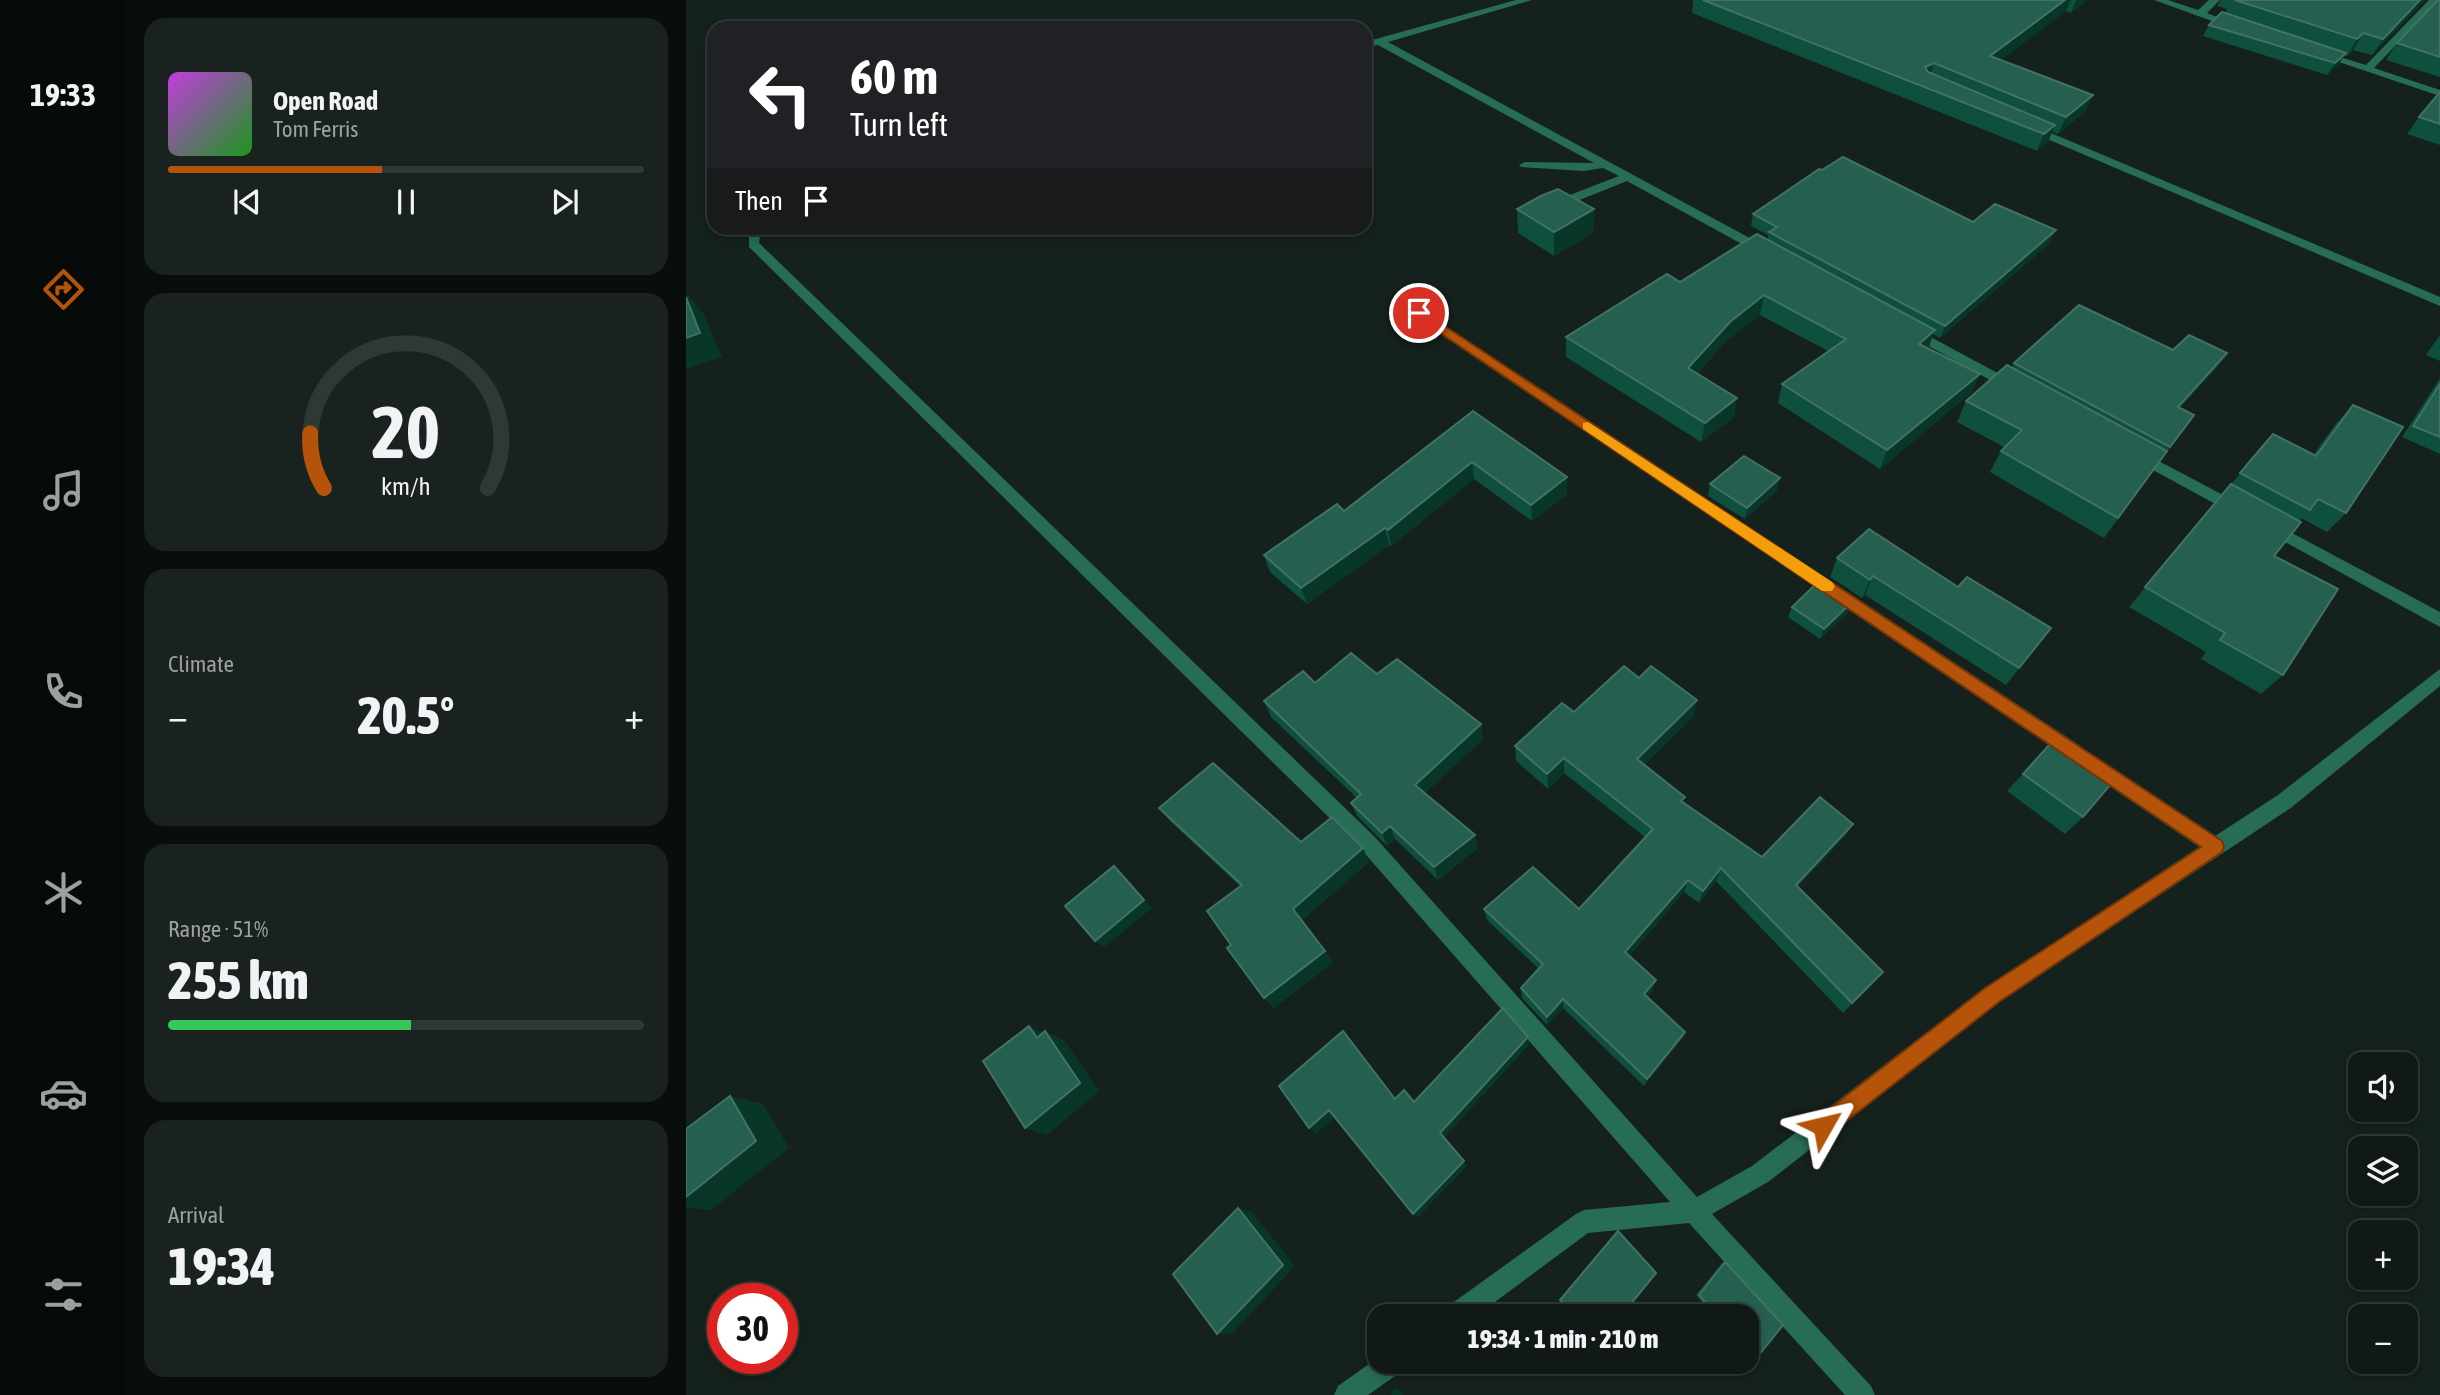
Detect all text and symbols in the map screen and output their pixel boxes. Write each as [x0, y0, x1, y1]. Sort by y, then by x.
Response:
text: 60 m [850, 48, 938, 104]
icon: left [735, 49, 826, 140]
text: 19:33 [30, 76, 96, 113]
text: Open Road [273, 86, 378, 116]
text: Turn left [850, 106, 948, 143]
text: Tom Ferris [273, 116, 358, 142]
icon: arrive [797, 182, 835, 220]
icon: previous [228, 183, 266, 221]
icon: pause [387, 183, 425, 221]
icon: next [546, 183, 584, 221]
text: Then [735, 186, 783, 216]
icon: directions [39, 265, 88, 314]
pin [1389, 283, 1449, 343]
icon: arrive [1400, 294, 1438, 332]
text: 20 [372, 391, 440, 474]
icon: music [39, 466, 88, 515]
text: km/h [381, 472, 431, 500]
text: Climate [168, 651, 234, 677]
icon: phone [39, 667, 88, 716]
text: 20.5° [358, 685, 454, 745]
text: − [168, 694, 188, 737]
text: + [624, 694, 644, 737]
icon: climate [39, 868, 88, 917]
text: Range · 51% [168, 916, 268, 942]
text: 255 km [168, 950, 309, 1010]
map controls [2348, 1052, 2418, 1374]
button: sound [2348, 1052, 2418, 1122]
icon: car [39, 1069, 88, 1118]
position arrow [1786, 1089, 1860, 1163]
button: layers [2348, 1136, 2418, 1206]
text: Arrival [168, 1202, 224, 1228]
button: + [2348, 1220, 2418, 1290]
text: 19:34 [168, 1236, 275, 1296]
icon: filters [39, 1270, 88, 1319]
speed limit sign: 30 [707, 1283, 798, 1374]
button: − [2348, 1304, 2418, 1374]
text: 19:34 · 1 min · 210 m [1468, 1324, 1658, 1354]

